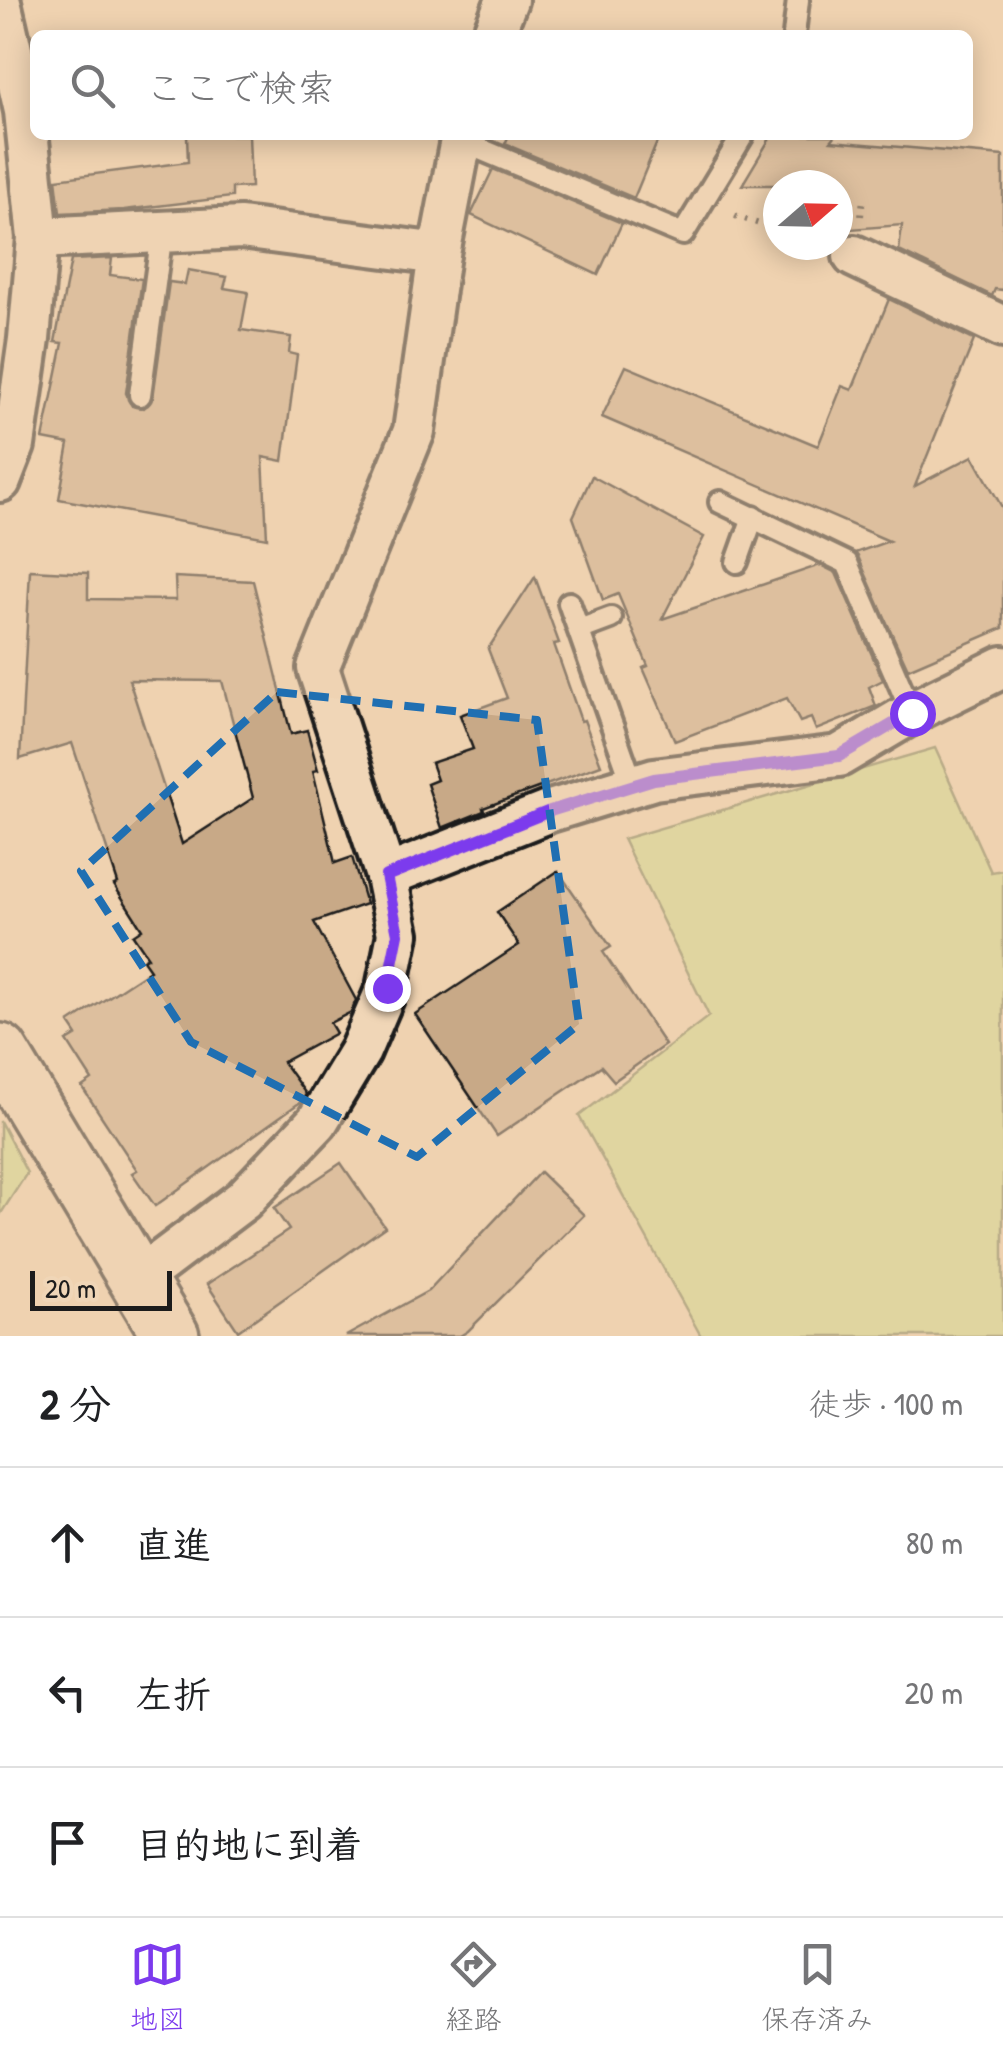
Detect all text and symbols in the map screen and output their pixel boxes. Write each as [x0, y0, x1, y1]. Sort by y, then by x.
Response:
search box [30, 30, 973, 140]
icon: search [65, 58, 120, 113]
text: ここで検索 [145, 61, 335, 113]
north arrow [763, 170, 853, 260]
route start [890, 691, 936, 737]
route end [365, 966, 411, 1012]
scale bar [30, 1266, 172, 1310]
text: 20 m [45, 1269, 96, 1307]
text: 2 分 [40, 1375, 111, 1432]
text: 徒歩 · 100 m [808, 1382, 963, 1425]
icon: ahead [40, 1515, 95, 1570]
text: 直進 [135, 1518, 211, 1570]
text: 80 m [906, 1521, 963, 1564]
icon: left [40, 1665, 95, 1720]
text: 左折 [135, 1668, 211, 1720]
text: 20 m [905, 1671, 963, 1714]
icon: arrive [40, 1815, 95, 1870]
text: 目的地に到着 [135, 1818, 363, 1870]
tab: 地図 [130, 1937, 186, 2038]
tab: 経路 [445, 1937, 501, 2038]
tab: 保存済み [761, 1937, 873, 2038]

